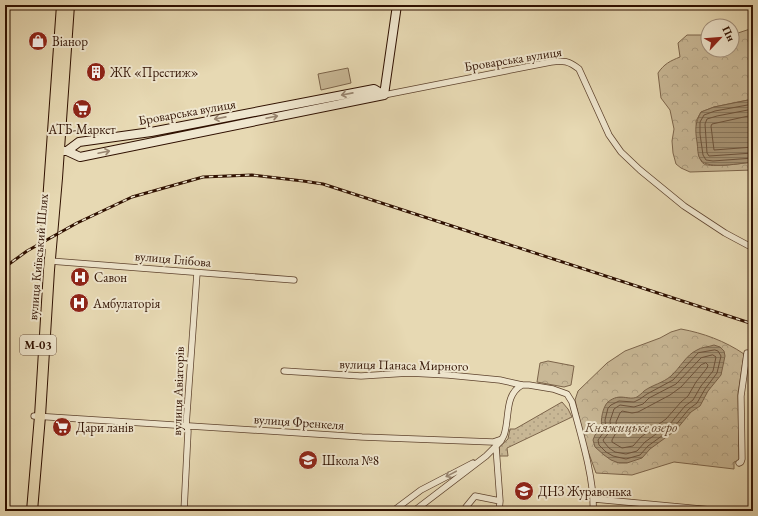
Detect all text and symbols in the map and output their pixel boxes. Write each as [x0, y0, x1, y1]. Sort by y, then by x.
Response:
north arrow [700, 18, 740, 58]
text: Пн [719, 24, 739, 44]
shop icon: Віанор [27, 30, 49, 52]
place label: Віанор [52, 33, 88, 50]
street label: Броварська вулиця [463, 43, 563, 75]
building icon: ЖК «Престиж» [85, 61, 107, 83]
place label: ЖК «Престиж» [109, 64, 198, 81]
one-way arrow [341, 90, 354, 98]
street label: Броварська вулиця [137, 95, 237, 129]
supermarket icon: АТБ-Маркет [71, 98, 93, 120]
one-way arrow [266, 113, 279, 121]
one-way arrow [213, 115, 226, 123]
place label: АТБ-Маркет [47, 121, 116, 138]
one-way arrow [97, 148, 110, 156]
street label: вулиця Київський Шлях [24, 193, 52, 321]
street label: вулиця Глібова [134, 247, 213, 271]
hospital icon: Савон [69, 266, 91, 288]
place label: Савон [94, 269, 127, 286]
hospital icon: Амбулаторія [68, 292, 90, 314]
place label: Амбулаторія [92, 295, 160, 312]
road number: М-03 [20, 335, 56, 355]
street label: вулиця Авіаторів [168, 346, 188, 436]
street label: вулиця Панаса Мирного [339, 355, 469, 375]
street label: вулиця Френкеля [253, 410, 345, 434]
supermarket icon: Дари ланів [51, 416, 73, 438]
water label: Княжицьке озеро [584, 418, 678, 436]
place label: Дари ланів [76, 419, 134, 436]
school or university icon: Школа №8 [297, 449, 319, 471]
place label: Школа №8 [322, 452, 379, 469]
one-way arrow [446, 471, 458, 479]
school or university icon: ДНЗ Журавонька [513, 480, 535, 502]
place label: ДНЗ Журавонька [538, 483, 632, 500]

